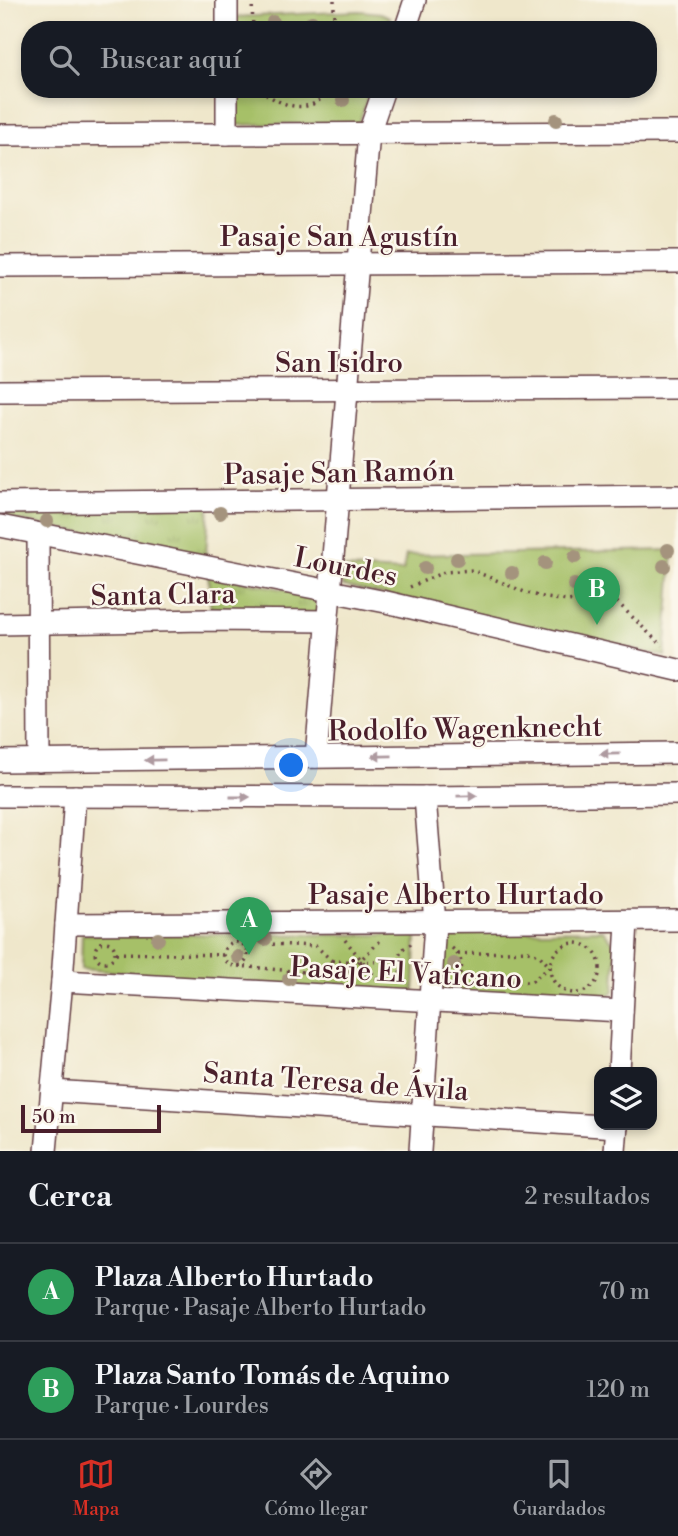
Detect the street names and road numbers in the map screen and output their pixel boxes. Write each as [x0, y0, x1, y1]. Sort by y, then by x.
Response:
street label: Pasaje San Agustín [220, 220, 459, 255]
street label: San Isidro [275, 346, 403, 381]
street label: Pasaje San Ramón [223, 454, 455, 493]
street label: Lourdes [291, 540, 400, 595]
street label: Santa Clara [90, 577, 237, 614]
street label: Rodolfo Wagenknecht [327, 710, 603, 749]
street label: Pasaje Alberto Hurtado [308, 878, 604, 913]
street label: Pasaje El Vaticano [289, 950, 523, 997]
street label: Santa Teresa de Ávila [202, 1054, 471, 1109]

